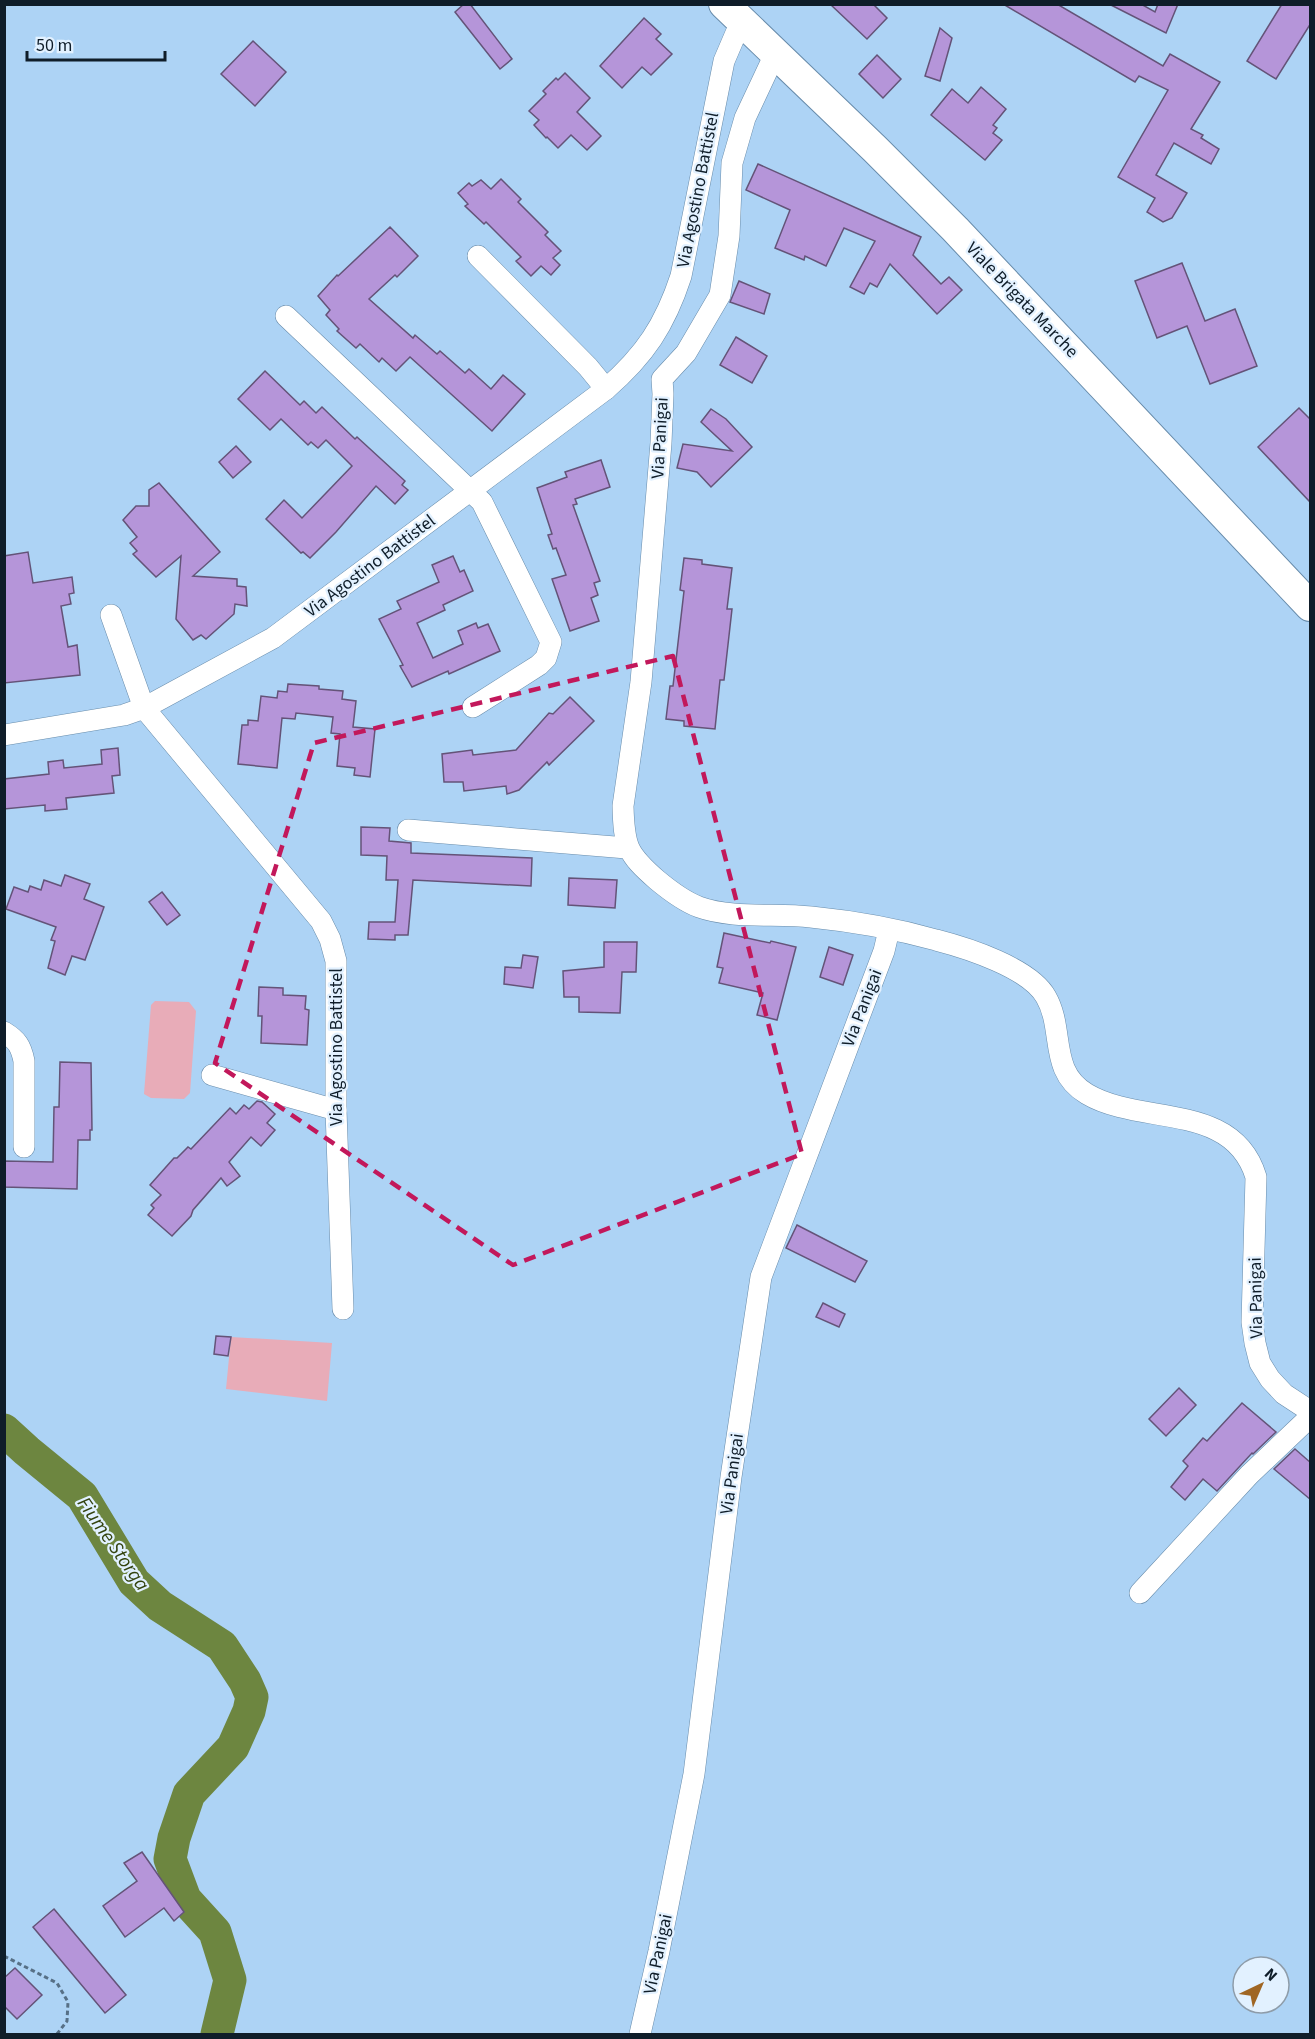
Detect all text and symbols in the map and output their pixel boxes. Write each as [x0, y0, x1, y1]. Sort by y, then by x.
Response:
scale bar [27, 24, 165, 62]
text: 50 m [36, 33, 72, 58]
street label: Via Agostino Battistel [671, 110, 725, 270]
street label: Viale Brigata Marche [960, 237, 1084, 364]
street label: Via Panigai [645, 397, 675, 479]
street label: Via Agostino Battistel [299, 509, 441, 623]
street label: Via Panigai [836, 966, 888, 1050]
street label: Via Agostino Battistel [324, 968, 349, 1126]
street label: Via Panigai [1243, 1257, 1269, 1339]
street label: Via Panigai [714, 1432, 750, 1516]
water label: Fiume Storga [70, 1491, 156, 1597]
street label: Via Panigai [637, 1912, 679, 1996]
north arrow [1231, 1955, 1291, 2015]
text: N [1259, 1963, 1282, 1987]

